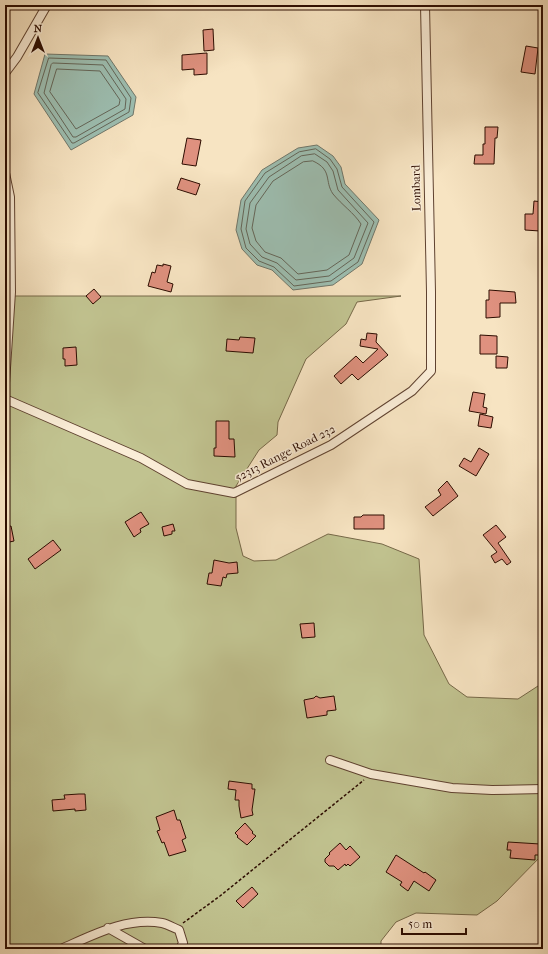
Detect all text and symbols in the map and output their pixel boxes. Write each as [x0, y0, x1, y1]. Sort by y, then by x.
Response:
north arrow [18, 18, 58, 58]
text: N [34, 22, 43, 35]
street label: Lombard [409, 164, 423, 211]
street label: 52313 Range Road 232 [232, 422, 338, 484]
scale bar [402, 910, 466, 936]
text: 50 m [408, 917, 432, 931]

